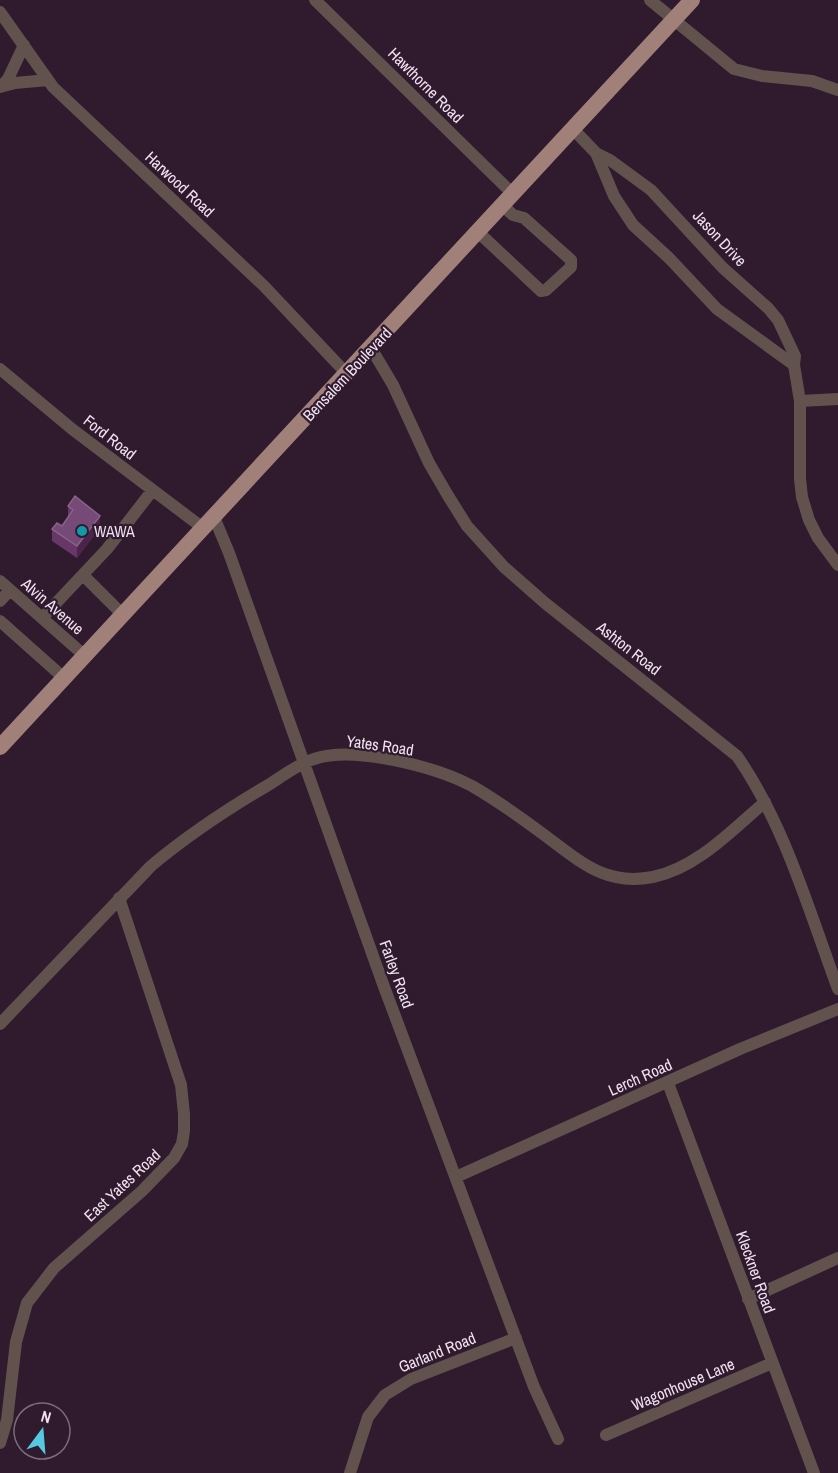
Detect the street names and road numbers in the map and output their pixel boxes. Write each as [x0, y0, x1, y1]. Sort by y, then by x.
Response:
street label: Hawthorne Road [383, 42, 469, 128]
street label: Harwood Road [140, 146, 220, 222]
street label: Jason Drive [688, 205, 752, 271]
street label: Bensalem Boulevard [298, 322, 396, 426]
street label: Ford Road [79, 409, 141, 465]
street label: Alvin Avenue [16, 572, 89, 639]
street label: Ashton Road [592, 615, 666, 680]
street label: Yates Road [345, 729, 415, 761]
street label: Farley Road [375, 937, 419, 1011]
street label: Lerch Road [605, 1053, 675, 1101]
street label: East Yates Road [79, 1144, 165, 1226]
street label: Kleckner Road [731, 1228, 781, 1316]
street label: Garland Road [395, 1327, 479, 1377]
street label: Wagonhouse Lane [628, 1352, 738, 1416]

